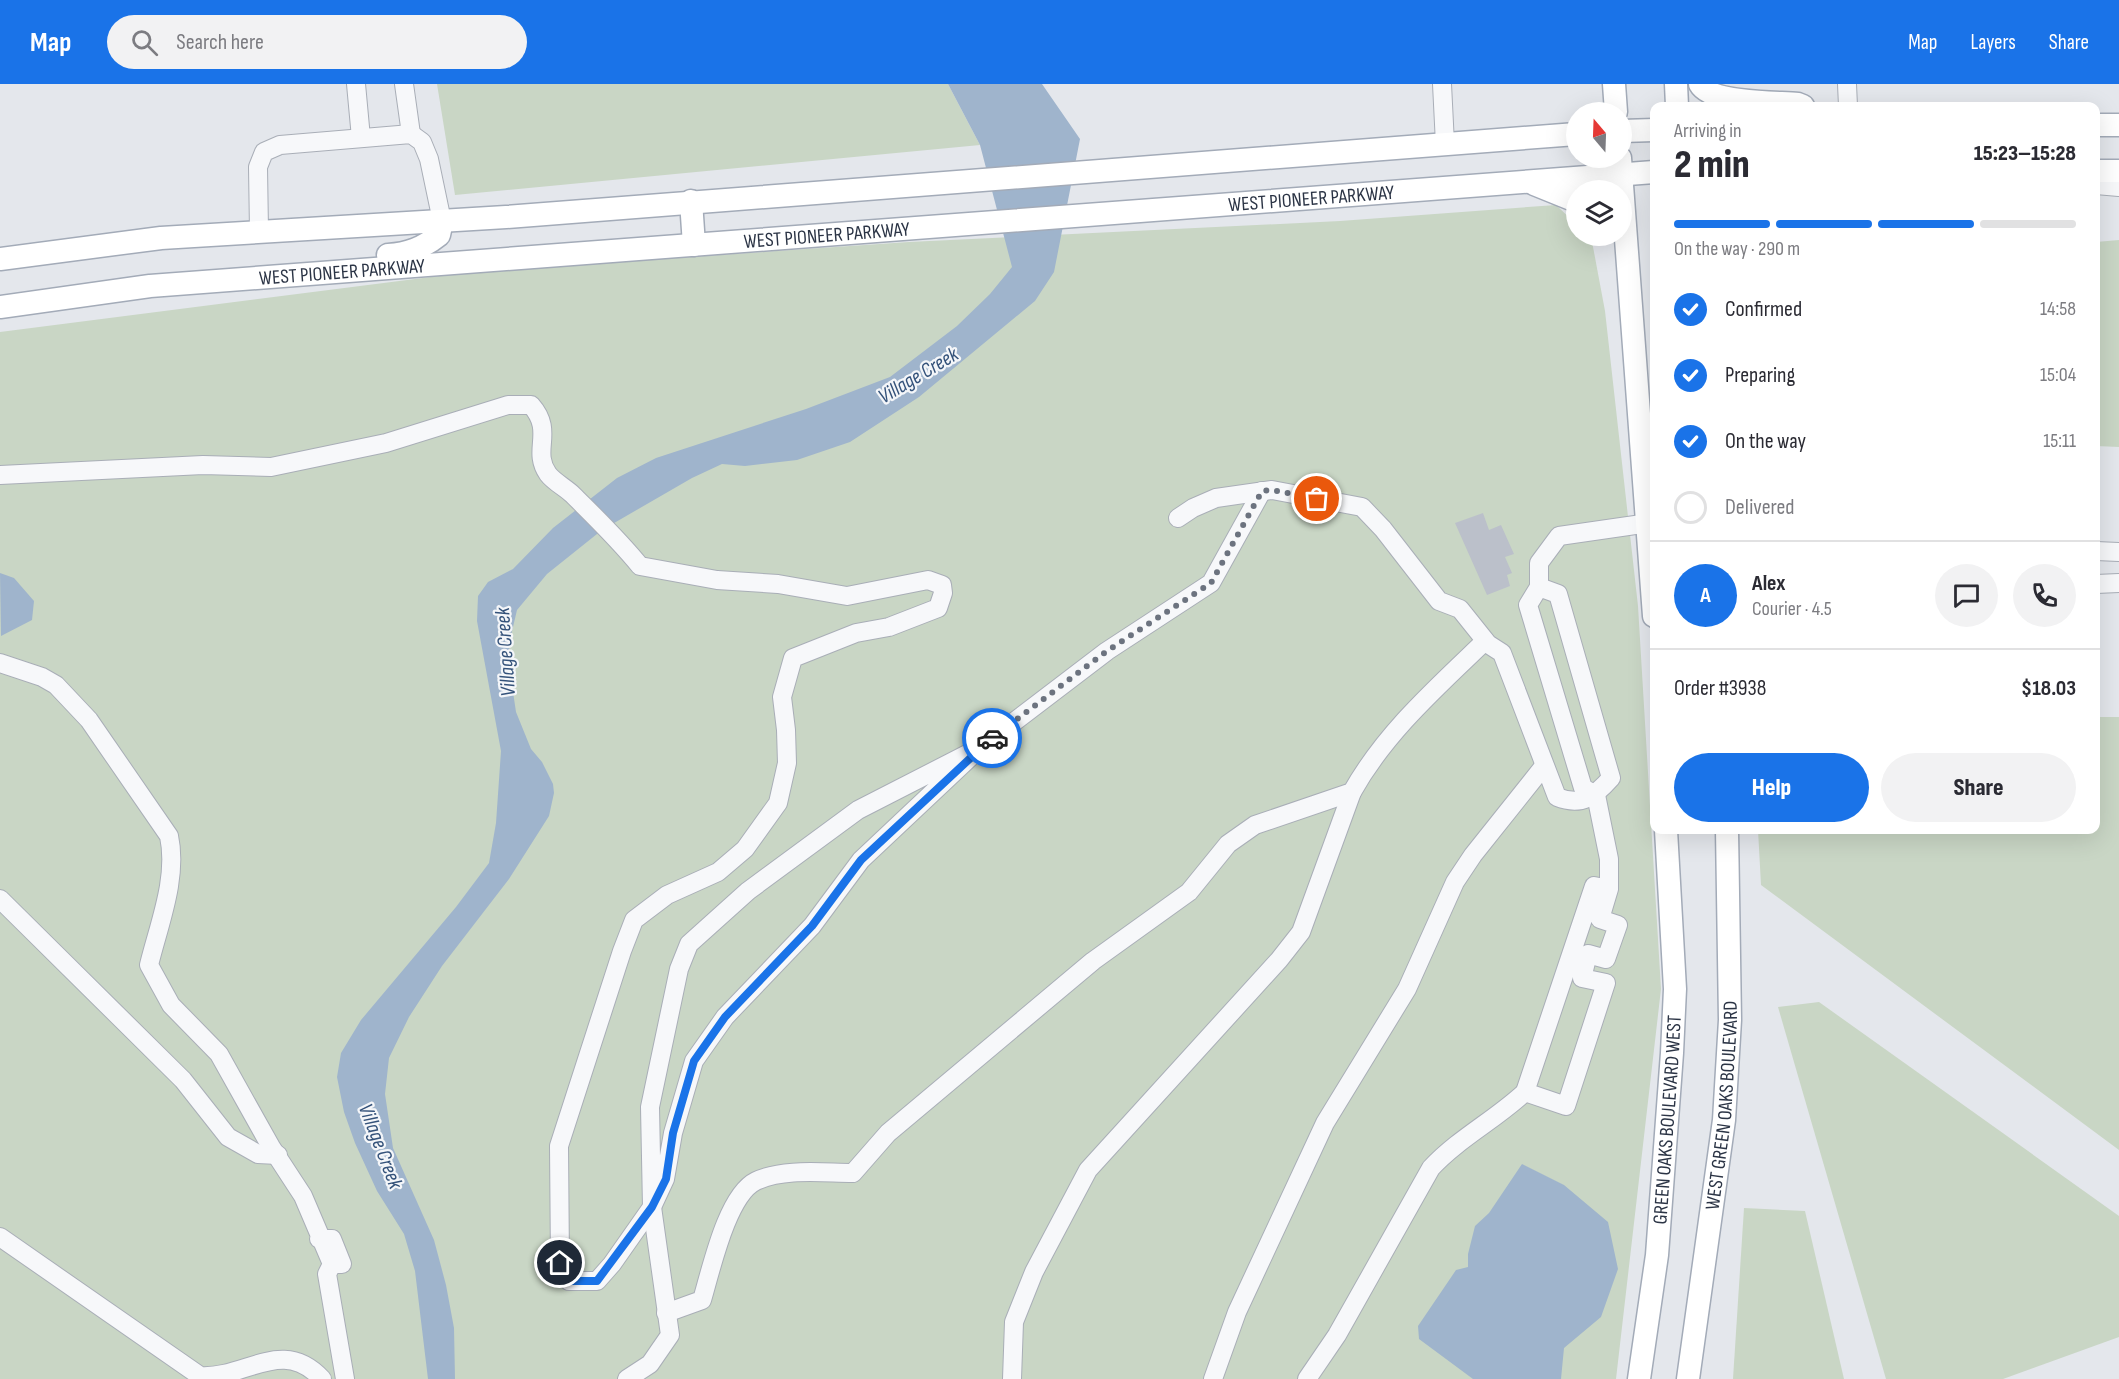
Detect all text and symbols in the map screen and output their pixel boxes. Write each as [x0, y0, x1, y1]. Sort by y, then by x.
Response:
search box [107, 15, 527, 69]
text: Map [30, 26, 71, 59]
icon: search [128, 26, 161, 59]
text: Search here [176, 29, 264, 56]
text: Map [1908, 30, 1937, 55]
text: Layers [1970, 30, 2016, 55]
text: Share [2049, 30, 2089, 55]
north arrow [1566, 102, 1632, 168]
map controls [1566, 102, 1632, 246]
text: Arriving in [1674, 119, 1742, 143]
text: 15:23–15:28 [1974, 140, 2076, 167]
text: 2 min [1674, 142, 1750, 189]
button: layers [1566, 180, 1632, 246]
street label: WEST PIONEER PARKWAY [1227, 181, 1396, 217]
street label: WEST PIONEER PARKWAY [743, 217, 911, 254]
text: On the way · 290 m [1674, 237, 1800, 261]
street label: WEST PIONEER PARKWAY [258, 254, 427, 291]
icon: check [1674, 293, 1707, 326]
text: Confirmed [1725, 296, 1802, 323]
text: 14:58 [2040, 297, 2076, 321]
water label: Village Creek [874, 341, 964, 409]
icon: check [1674, 359, 1707, 392]
text: Preparing [1725, 362, 1795, 389]
text: 15:04 [2040, 363, 2076, 387]
icon: check [1674, 425, 1707, 458]
text: On the way [1725, 428, 1806, 455]
text: 15:11 [2043, 429, 2076, 453]
pin [1291, 473, 1342, 524]
icon: bag [1300, 482, 1333, 515]
text: Delivered [1725, 494, 1794, 521]
button: chat [1935, 564, 1998, 627]
button: phone [2013, 564, 2076, 627]
text: Alex [1752, 570, 1785, 597]
text: A [1700, 582, 1711, 609]
text: Courier · 4.5 [1752, 597, 1832, 621]
water label: Village Creek [490, 606, 521, 697]
text: Order #3938 [1674, 675, 1766, 702]
text: $18.03 [2021, 675, 2076, 702]
courier [962, 708, 1022, 768]
icon: car [976, 722, 1009, 755]
button: Help [1674, 753, 1869, 822]
button: Share [1881, 753, 2076, 822]
street label: WEST GREEN OAKS BOULEVARD [1701, 1001, 1743, 1211]
street label: GREEN OAKS BOULEVARD WEST [1648, 1015, 1687, 1225]
water label: Village Creek [353, 1100, 409, 1193]
pin [534, 1237, 585, 1288]
icon: home [543, 1246, 576, 1279]

